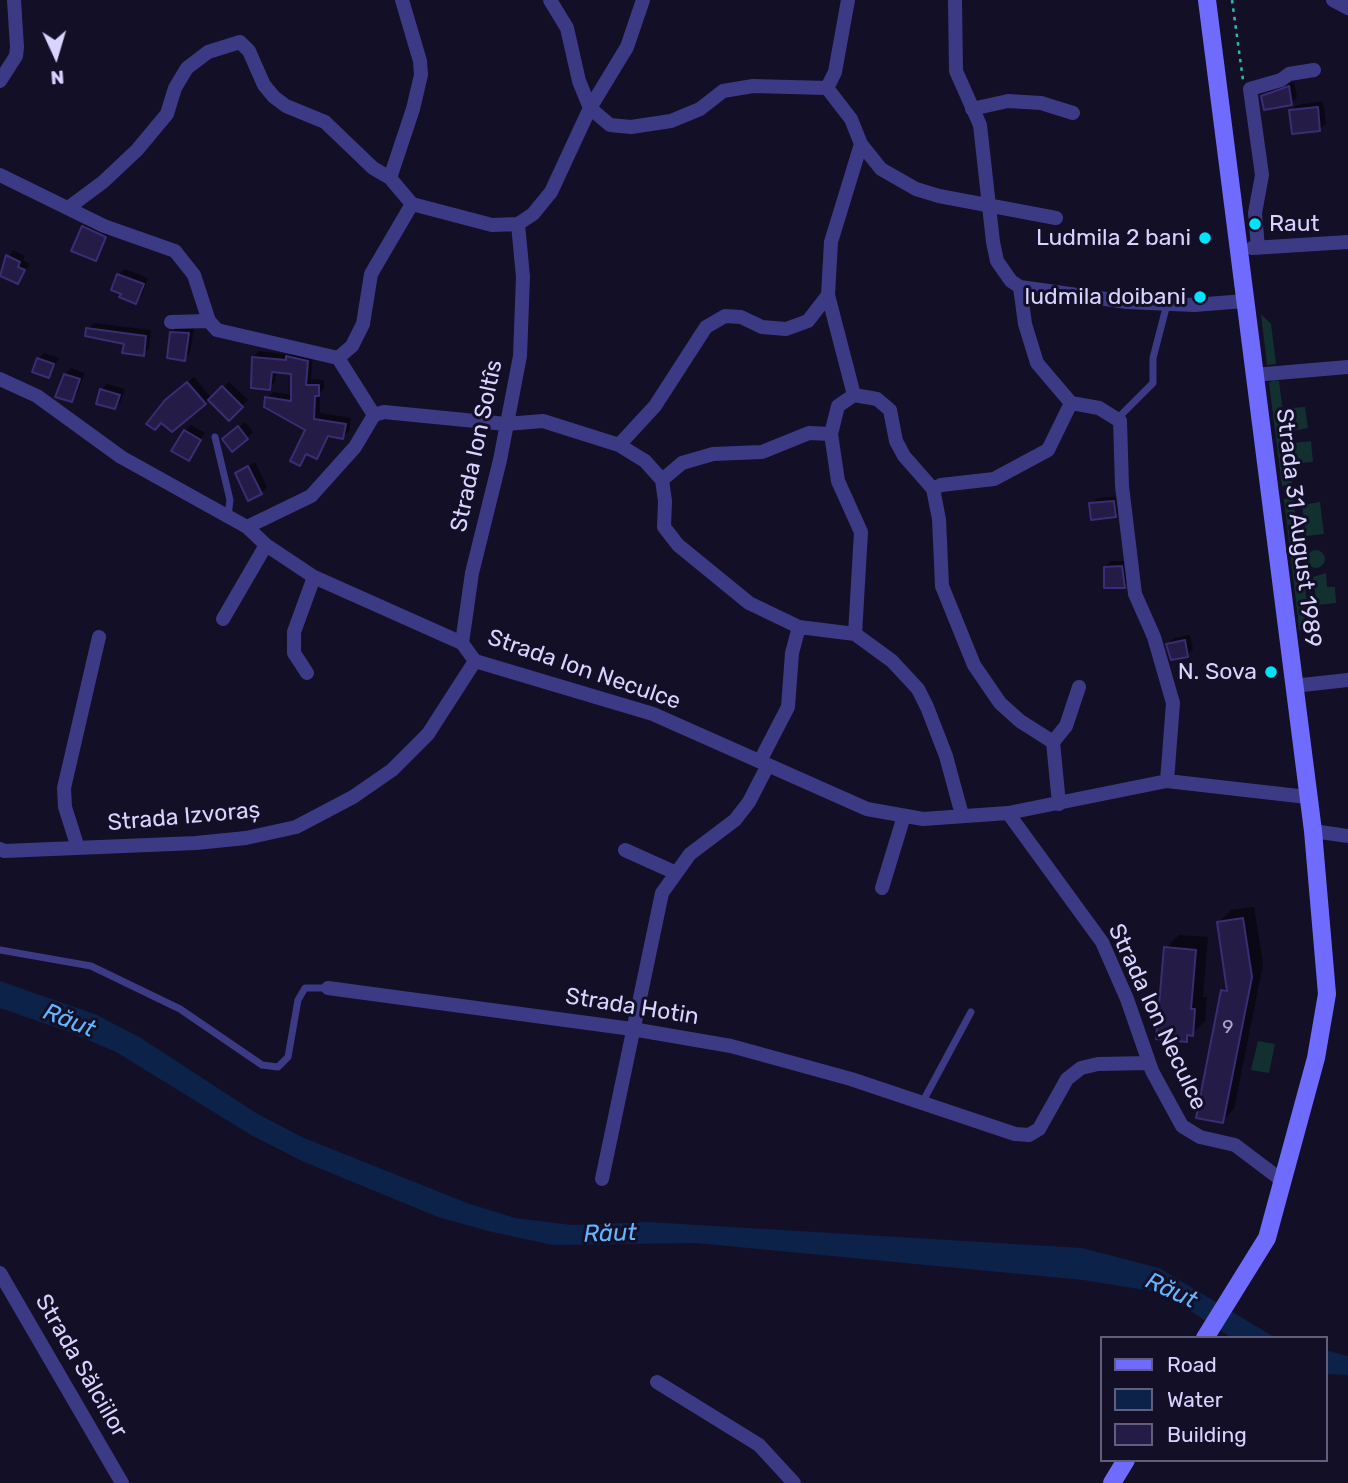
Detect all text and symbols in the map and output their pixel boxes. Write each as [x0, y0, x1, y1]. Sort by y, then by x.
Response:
north arrow [21, 21, 91, 91]
text: N [50, 65, 65, 89]
place label: Raut [1269, 210, 1320, 238]
marker: Raut [1247, 216, 1263, 232]
place label: Ludmila 2 bani [1036, 224, 1191, 252]
marker: Ludmila 2 bani [1197, 230, 1213, 246]
place label: ludmila doibani [1025, 283, 1186, 311]
marker: ludmila doibani [1192, 289, 1208, 305]
street label: Strada Ion Soltîs [445, 358, 509, 534]
street label: Strada 31 August 1989 [1270, 407, 1326, 649]
street label: Strada Ion Neculce [484, 624, 684, 716]
place label: N. Sova [1178, 658, 1257, 686]
marker: N. Sova [1263, 664, 1279, 680]
street label: Strada Izvoraș [107, 797, 261, 837]
street label: Strada Ion Neculce [1102, 920, 1212, 1114]
street label: Strada Hotin [563, 983, 701, 1031]
water label: Răut [39, 998, 99, 1044]
house number: 9 [1222, 1017, 1234, 1039]
water label: Răut [583, 1219, 637, 1249]
water label: Răut [1141, 1267, 1201, 1315]
street label: Strada Sălciilor [29, 1290, 133, 1442]
legend [1100, 1336, 1327, 1462]
text: Road [1167, 1352, 1217, 1377]
text: Water [1167, 1387, 1223, 1412]
text: Building [1167, 1422, 1247, 1447]

